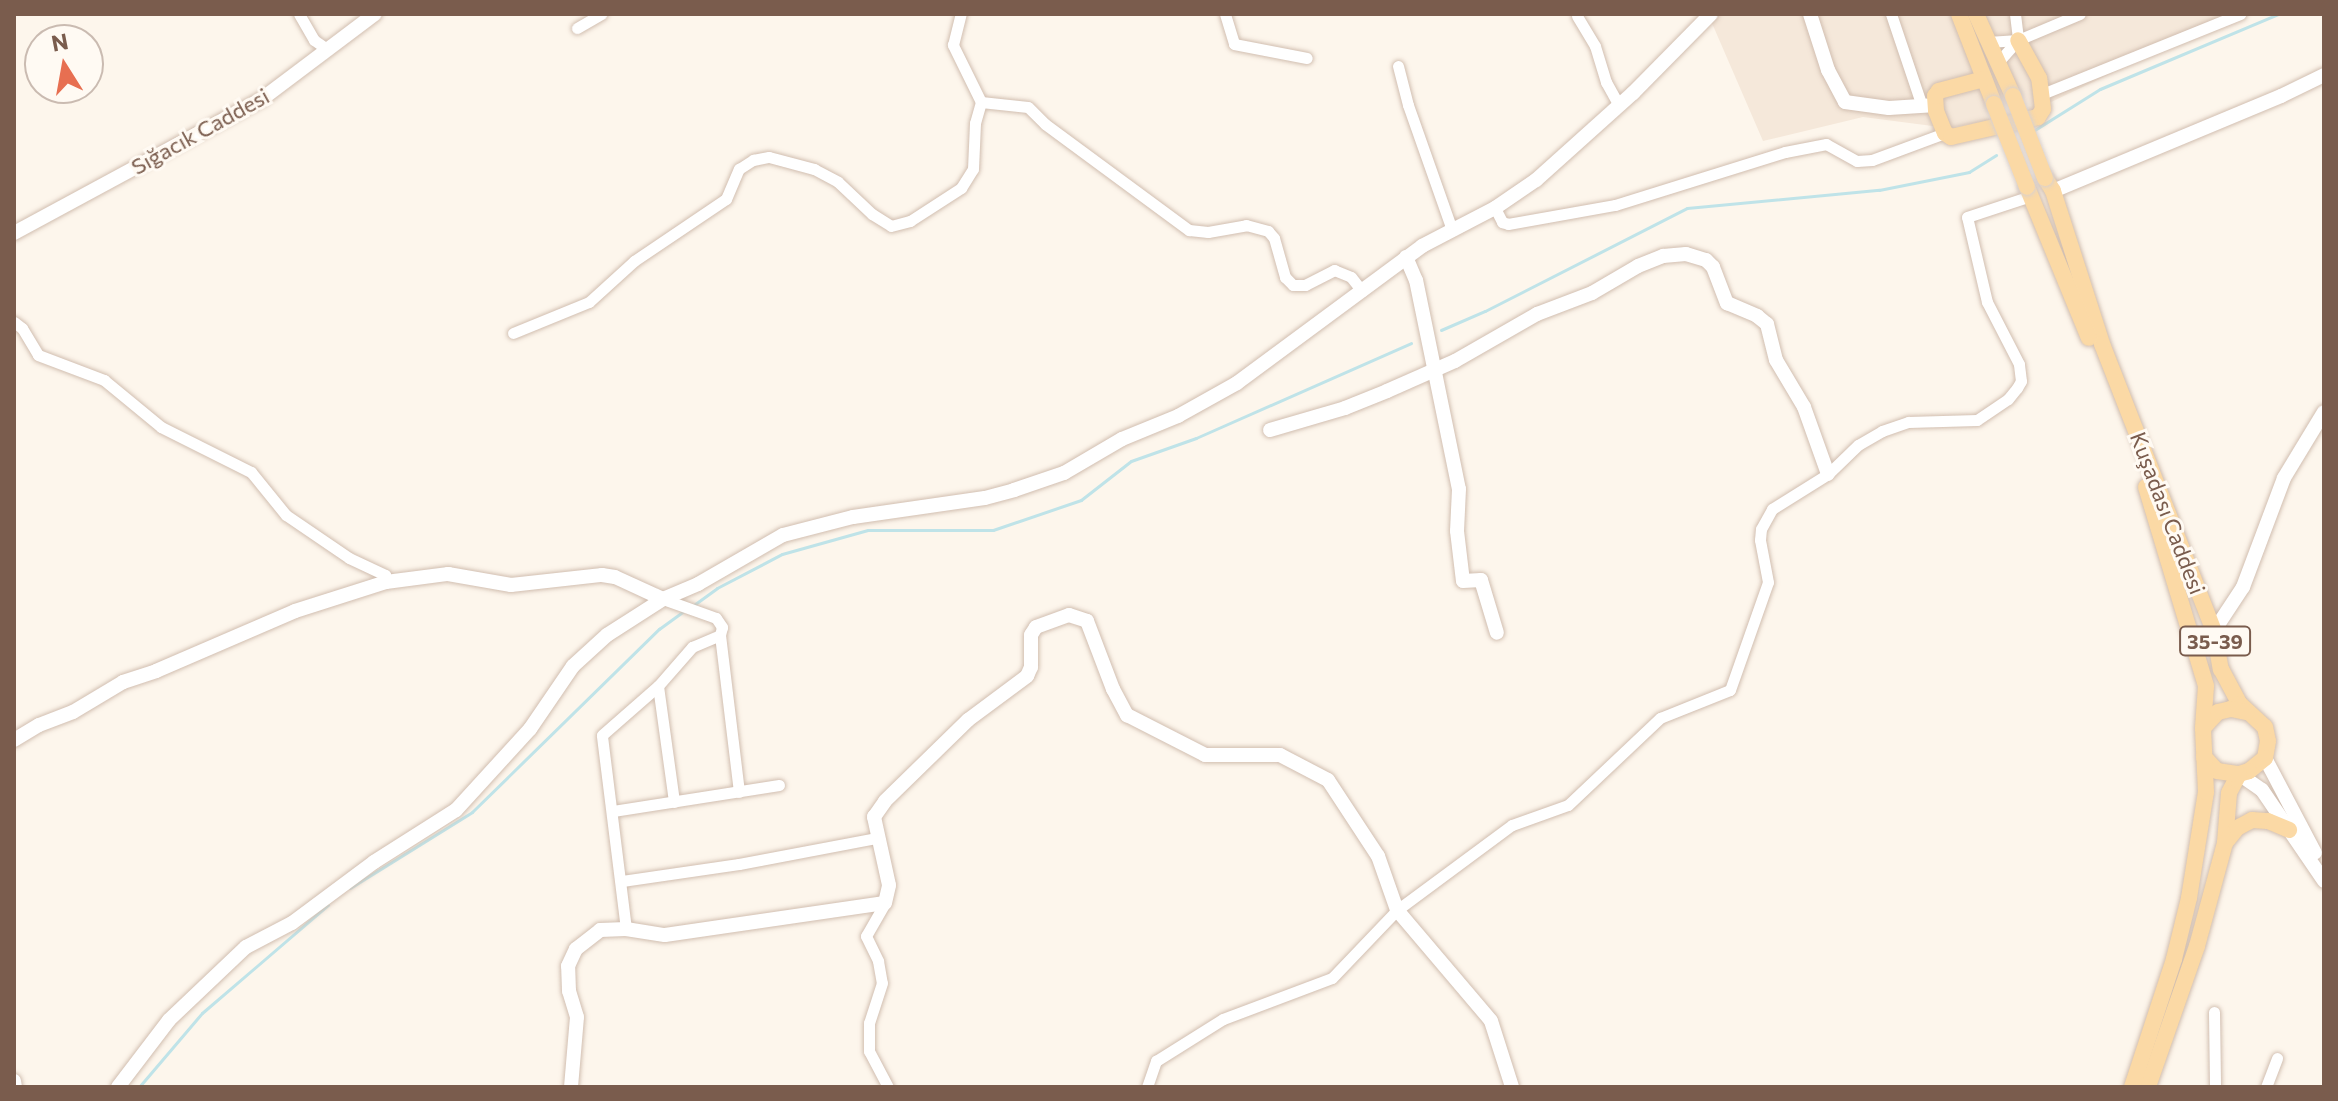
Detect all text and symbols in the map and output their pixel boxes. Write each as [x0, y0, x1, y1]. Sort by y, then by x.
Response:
north arrow [24, 24, 104, 104]
text: N [49, 27, 70, 57]
street label: Sığacık Caddesi [126, 82, 274, 180]
street label: Kuşadası Caddesi [2125, 428, 2211, 598]
road number: 35-39 [2179, 625, 2251, 657]

